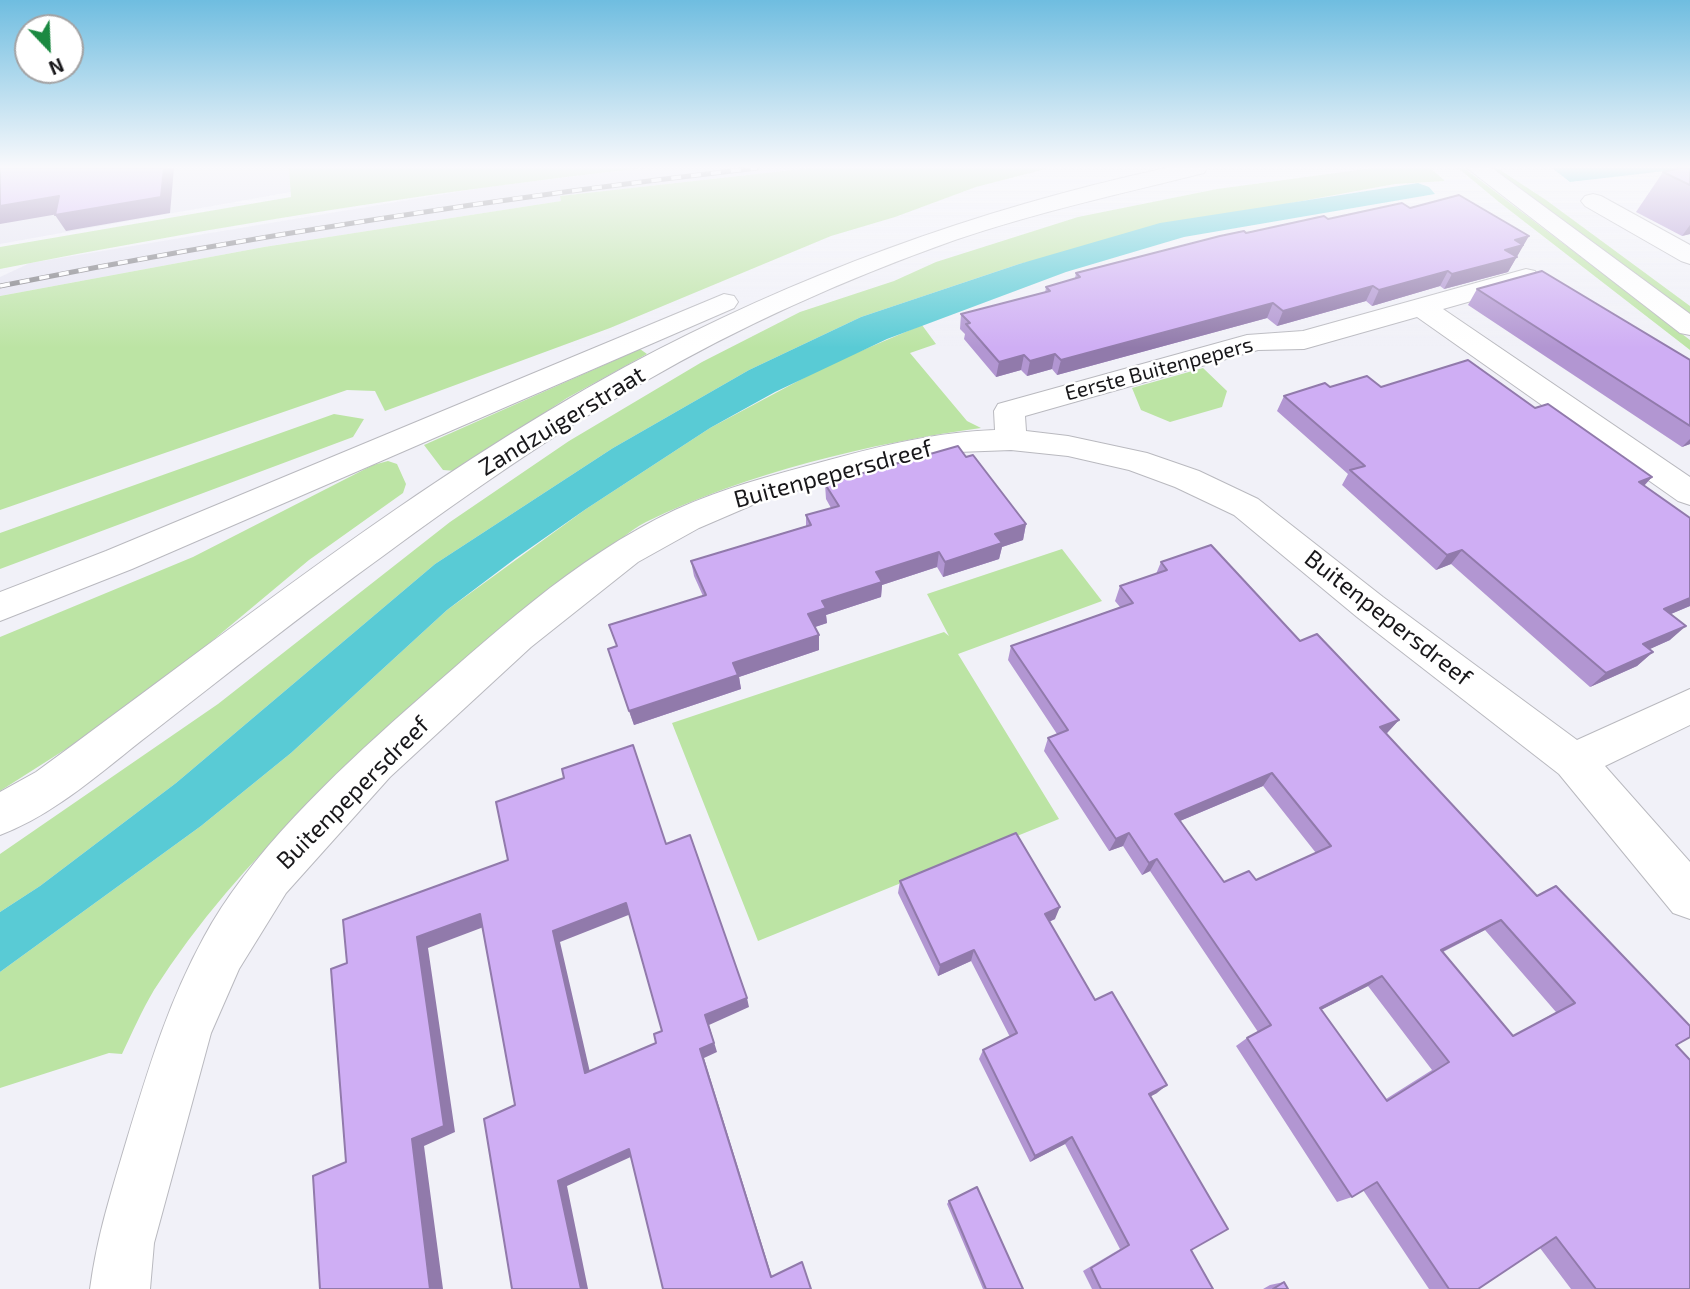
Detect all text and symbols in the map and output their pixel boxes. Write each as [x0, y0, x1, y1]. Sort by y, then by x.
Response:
north arrow [14, 14, 84, 84]
text: N [46, 54, 67, 80]
street label: Eerste Buitenpepers [1062, 332, 1256, 406]
street label: Zandzuigerstraat [474, 360, 650, 482]
street label: Buitenpepersdreef [731, 434, 935, 514]
street label: Buitenpepersdreef [1299, 544, 1477, 692]
street label: Buitenpepersdreef [271, 711, 435, 875]

